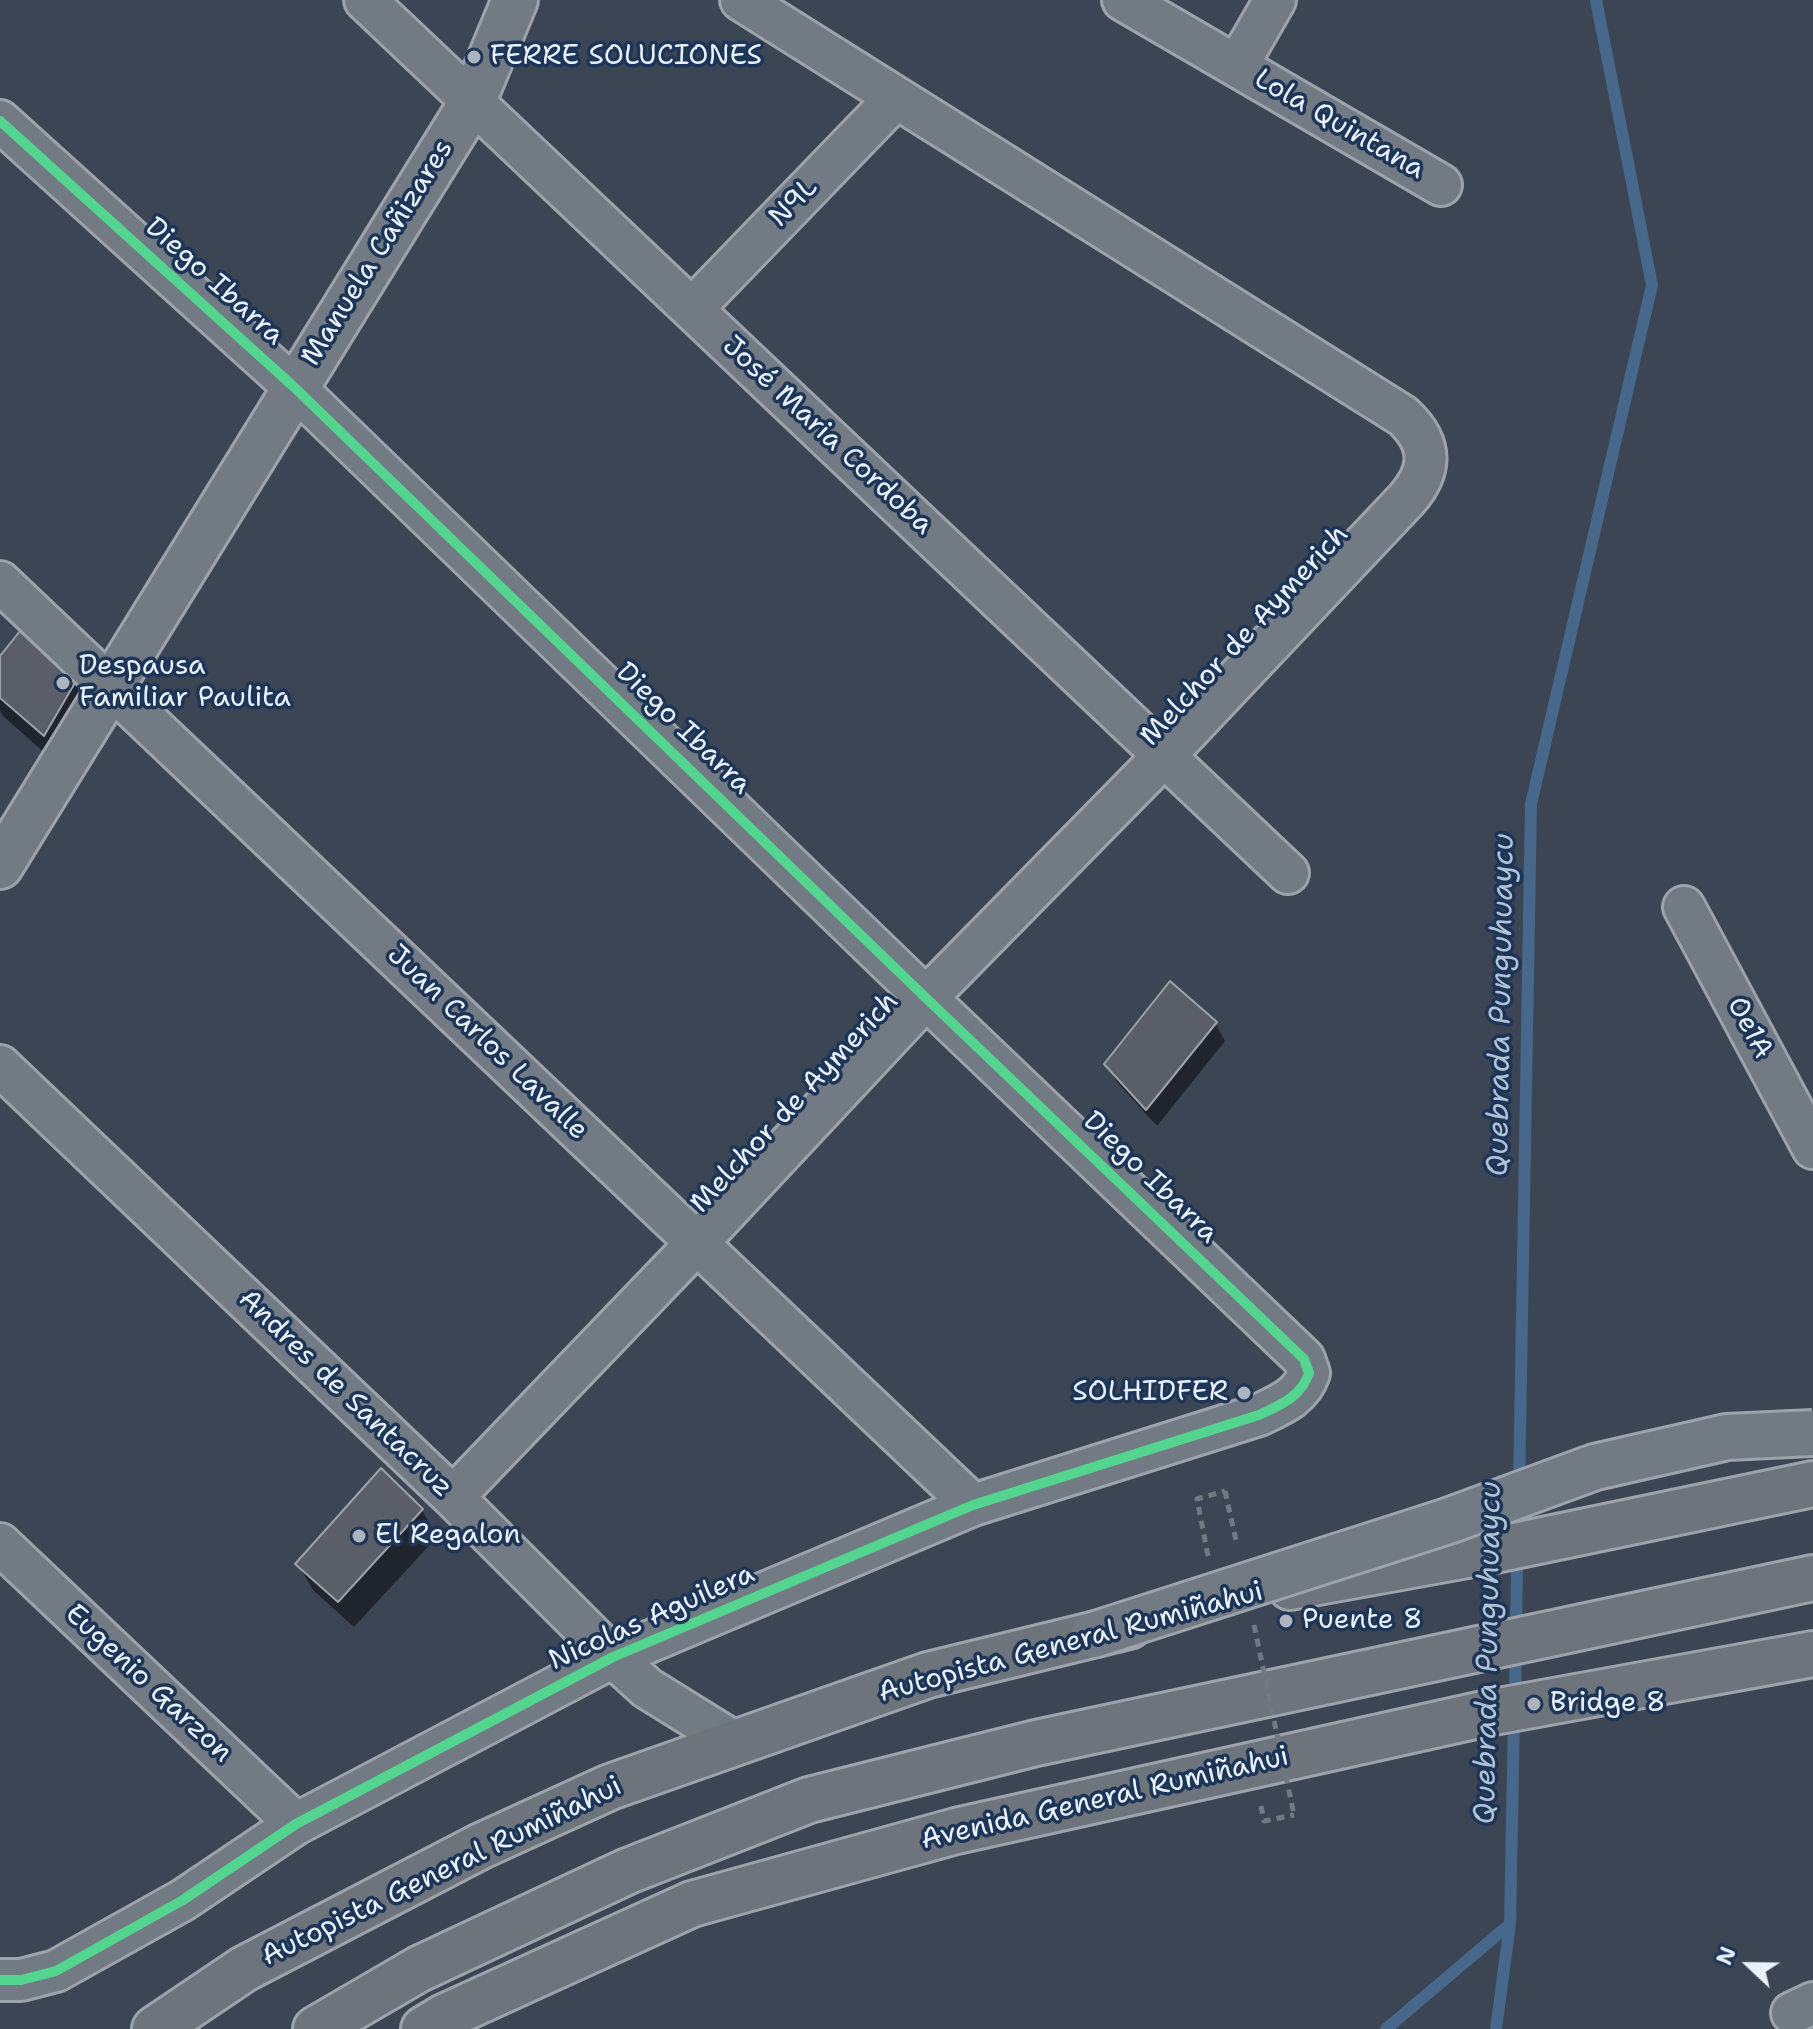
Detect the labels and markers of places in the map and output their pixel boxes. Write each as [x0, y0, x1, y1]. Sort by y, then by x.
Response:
place label: FERRE SOLUCIONES [490, 40, 762, 74]
marker: FERRE SOLUCIONES [465, 48, 483, 66]
place label: Despausa Familiar Paulita [79, 650, 291, 716]
marker: Despausa Familiar Paulita [54, 674, 72, 692]
place label: SOLHIDFER [1072, 1376, 1228, 1410]
marker: SOLHIDFER [1235, 1384, 1253, 1402]
place label: El Regalon [375, 1519, 521, 1553]
marker: El Regalon [350, 1527, 368, 1545]
place label: Puente 8 [1302, 1604, 1423, 1638]
marker: Puente 8 [1277, 1612, 1295, 1630]
place label: Bridge 8 [1550, 1687, 1666, 1721]
marker: Bridge 8 [1525, 1695, 1543, 1713]

